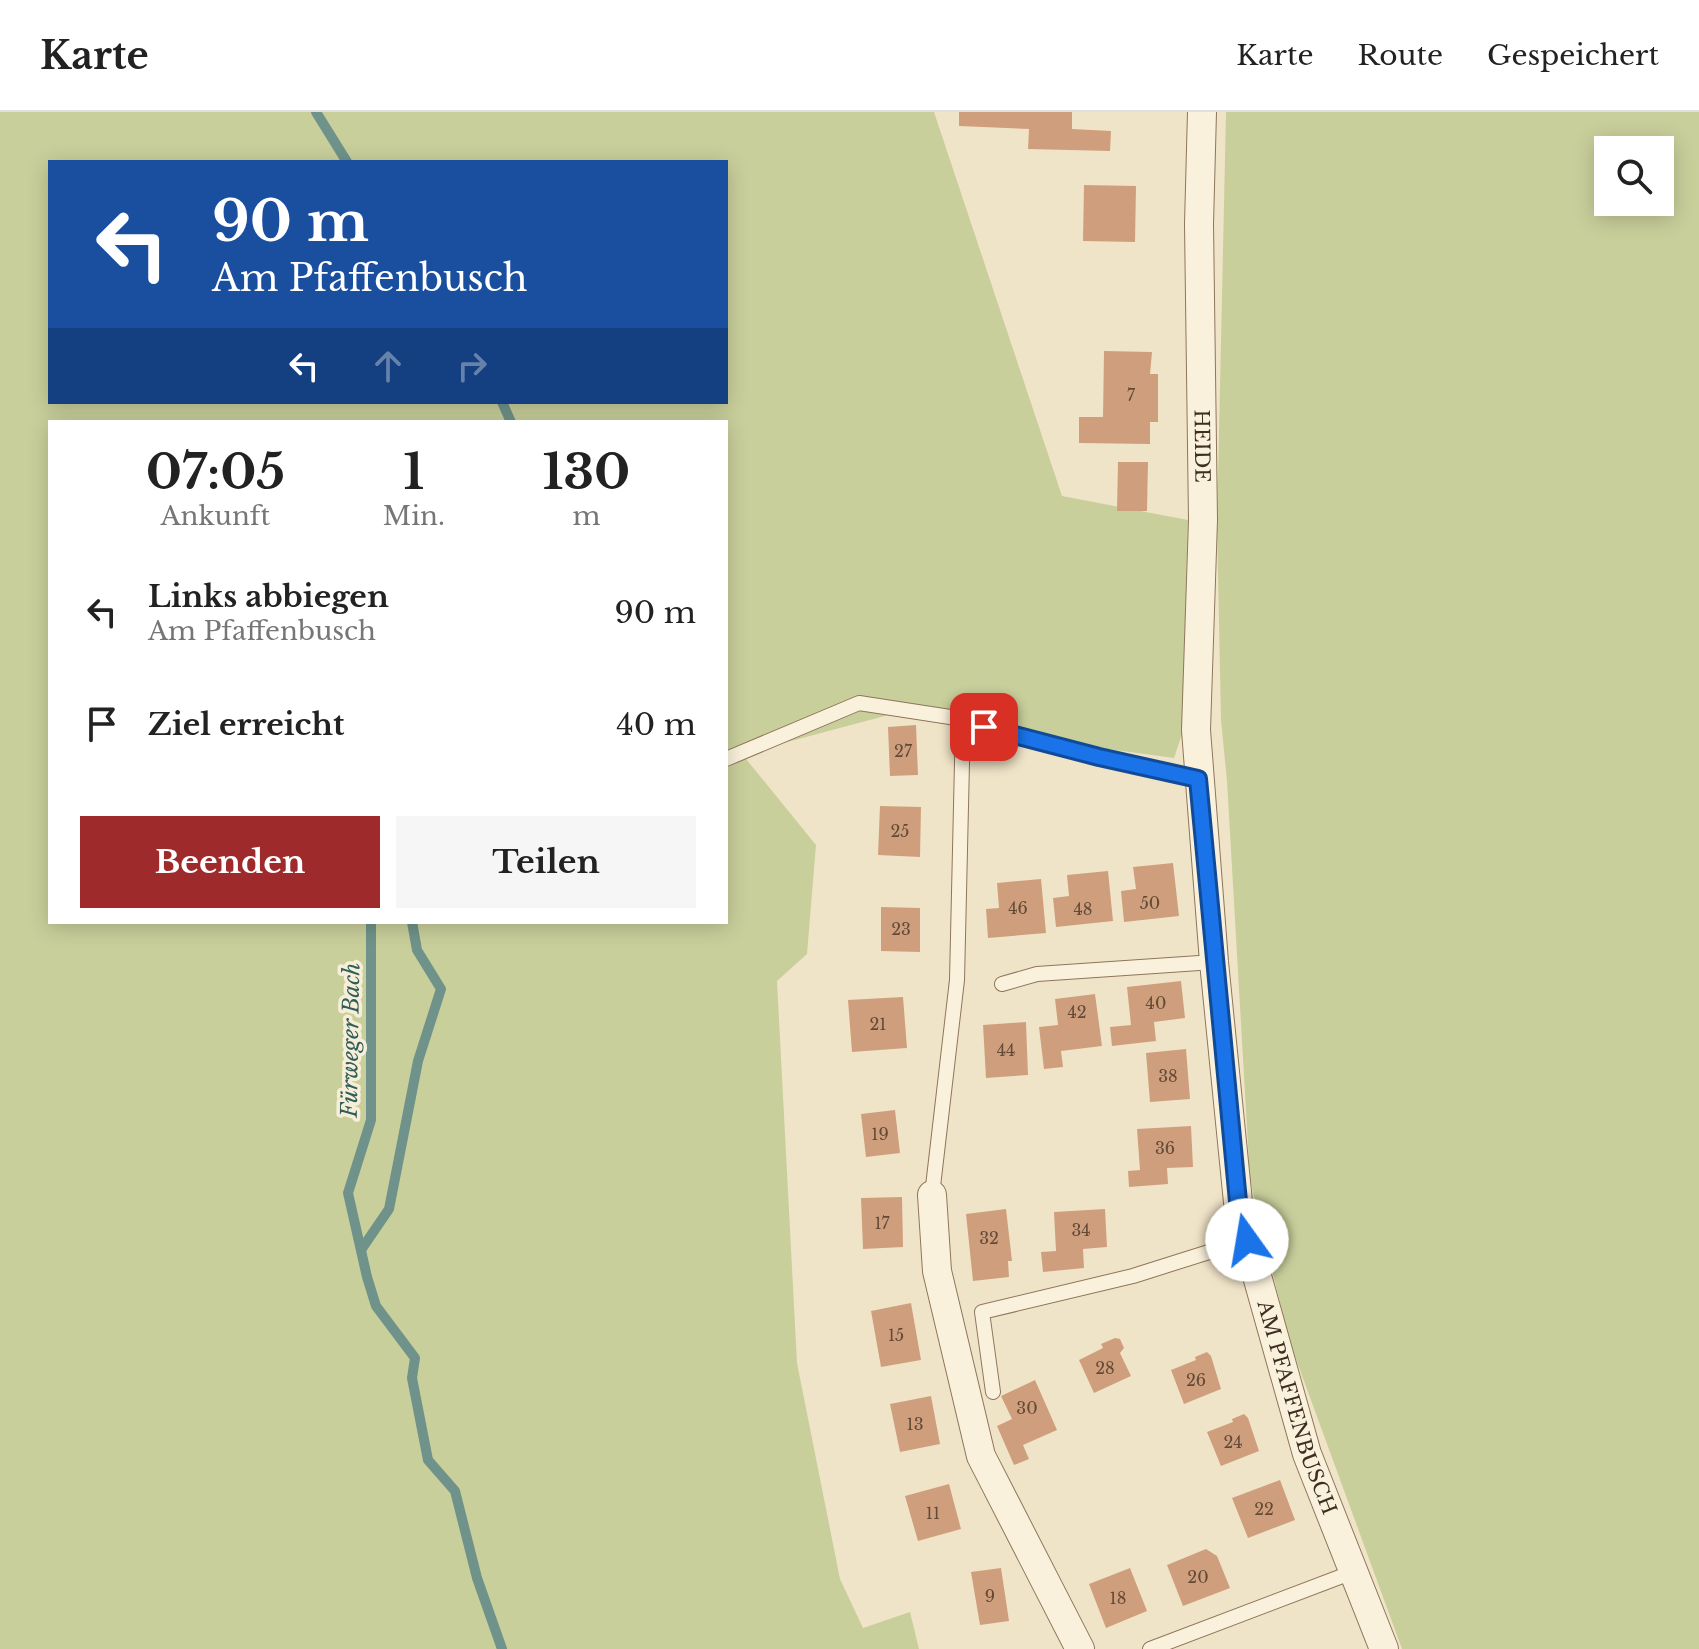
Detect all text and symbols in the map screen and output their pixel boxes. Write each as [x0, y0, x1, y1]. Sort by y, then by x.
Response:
text: Karte [40, 32, 149, 79]
text: Karte [1236, 38, 1314, 73]
text: Route [1358, 38, 1443, 73]
text: Gespeichert [1487, 38, 1659, 73]
map controls [1594, 136, 1674, 216]
button: search [1594, 136, 1674, 216]
text: 90 m [212, 187, 369, 256]
icon: left [80, 192, 184, 296]
text: Am Pfaffenbusch [212, 256, 528, 301]
icon: left [282, 344, 326, 388]
icon: ahead [366, 344, 410, 388]
icon: right [450, 344, 494, 388]
house number: 7 [1127, 385, 1136, 405]
street label: HEIDE [1190, 409, 1214, 483]
text: 07:05 [146, 442, 285, 502]
text: 1 [403, 442, 424, 502]
text: 130 [543, 442, 630, 502]
text: Ankunft [160, 500, 270, 532]
text: Min. [383, 500, 445, 532]
text: m [572, 500, 600, 532]
text: Links abbiegen [148, 578, 389, 615]
icon: left [80, 590, 124, 634]
text: 90 m [614, 594, 696, 631]
text: Am Pfaffenbusch [148, 615, 376, 647]
pin [950, 693, 1018, 761]
icon: arrive [80, 702, 124, 746]
icon: arrive [962, 705, 1006, 749]
text: Ziel erreicht [148, 706, 344, 743]
text: 40 m [616, 706, 696, 743]
house number: 27 [894, 741, 913, 761]
button: Beenden [80, 816, 380, 908]
button: Teilen [396, 816, 696, 908]
house number: 25 [891, 821, 909, 841]
house number: 50 [1140, 893, 1160, 913]
house number: 46 [1008, 898, 1028, 918]
house number: 48 [1073, 899, 1093, 919]
house number: 23 [891, 919, 911, 939]
water label: Fürweger Bach [336, 962, 365, 1119]
house number: 40 [1146, 993, 1166, 1013]
house number: 42 [1067, 1002, 1087, 1022]
house number: 21 [870, 1014, 887, 1034]
house number: 44 [997, 1040, 1015, 1060]
house number: 38 [1158, 1066, 1178, 1086]
house number: 19 [871, 1124, 889, 1144]
house number: 36 [1155, 1138, 1175, 1158]
position arrow [1205, 1198, 1289, 1282]
house number: 17 [874, 1213, 891, 1233]
house number: 34 [1071, 1220, 1091, 1240]
house number: 32 [979, 1228, 999, 1248]
street label: AM PFAFFENBUSCH [1252, 1297, 1342, 1518]
house number: 15 [888, 1325, 904, 1345]
house number: 28 [1095, 1358, 1115, 1378]
house number: 26 [1186, 1370, 1206, 1390]
house number: 30 [1016, 1398, 1038, 1418]
house number: 13 [907, 1414, 924, 1434]
house number: 24 [1223, 1432, 1243, 1452]
house number: 22 [1254, 1499, 1274, 1519]
house number: 11 [926, 1503, 940, 1523]
house number: 20 [1187, 1567, 1209, 1587]
house number: 9 [985, 1586, 995, 1606]
house number: 18 [1110, 1588, 1126, 1608]

